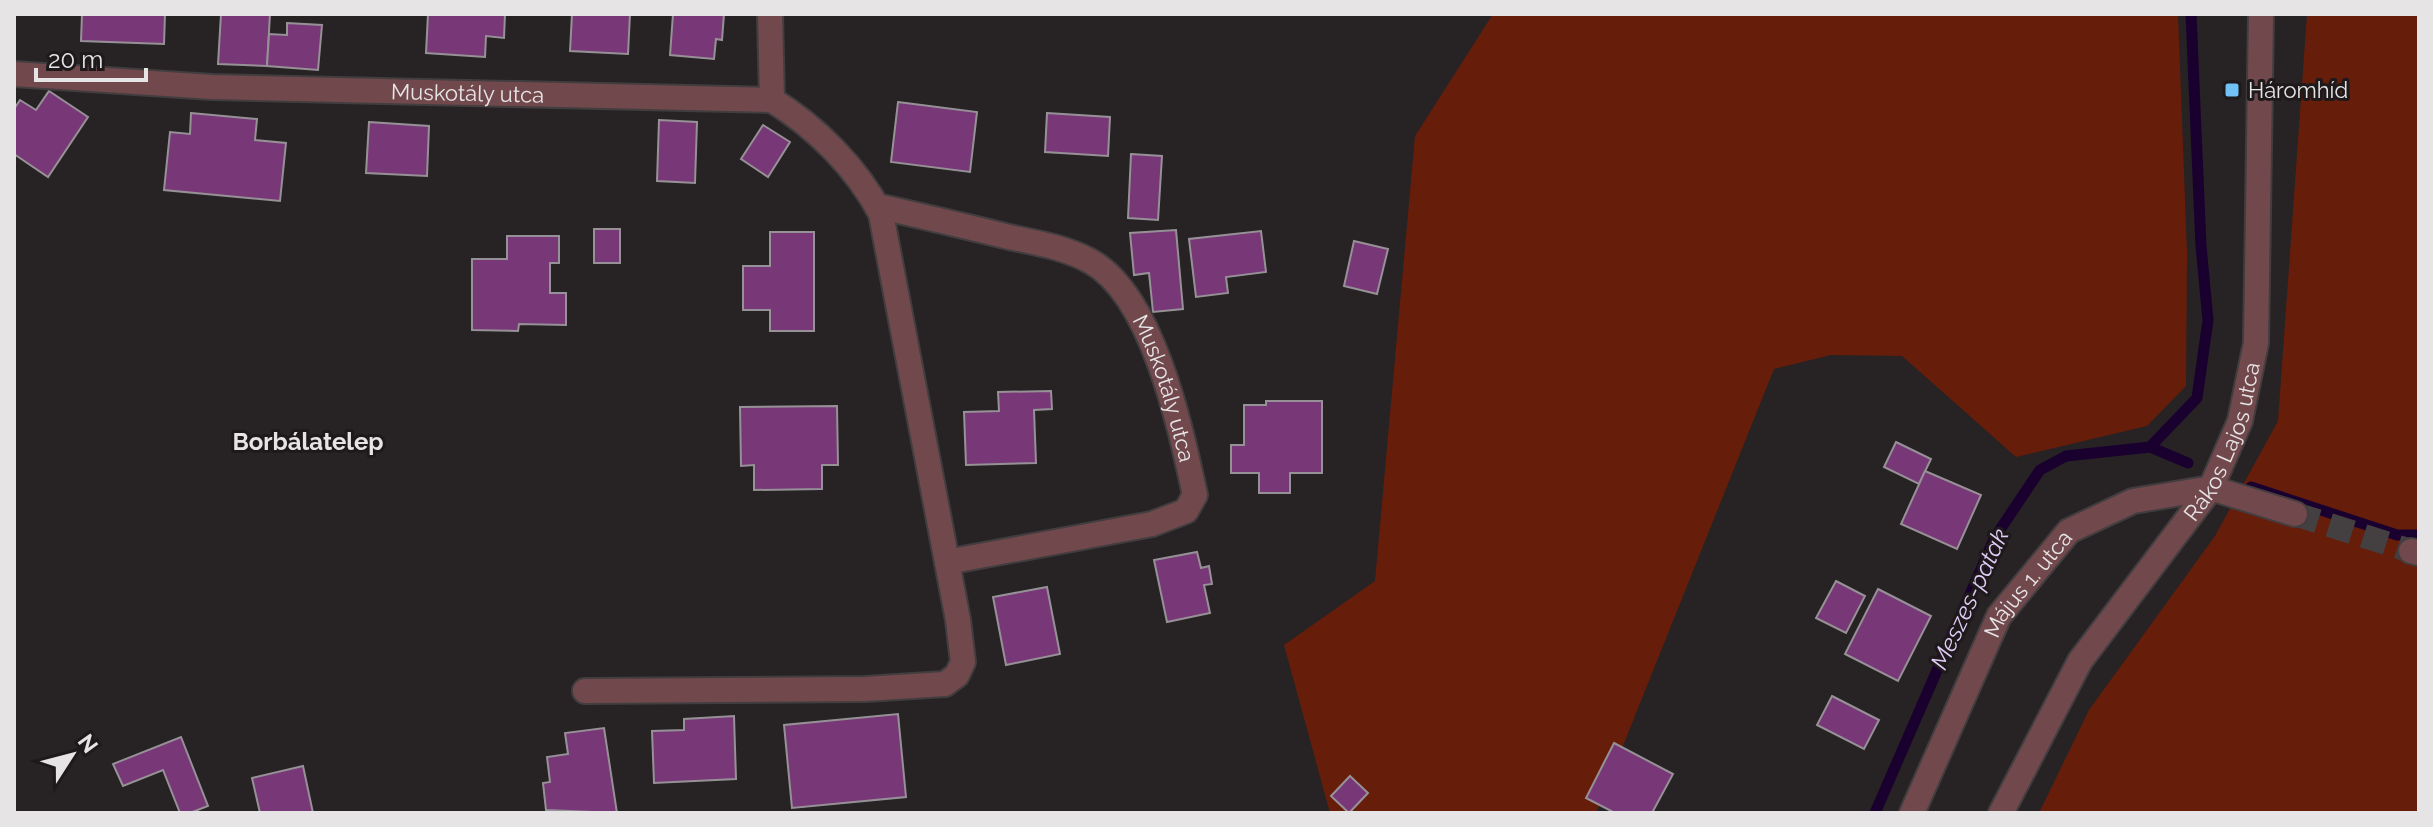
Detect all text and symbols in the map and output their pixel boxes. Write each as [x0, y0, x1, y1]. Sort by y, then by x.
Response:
scale bar [36, 32, 146, 82]
text: 20 m [48, 45, 103, 74]
place label: Háromhíd [2248, 77, 2348, 103]
street label: Muskotály utca [391, 78, 544, 108]
marker: Háromhíd [2223, 81, 2241, 99]
street label: Muskotály utca [1127, 310, 1200, 464]
street label: Rákos Lajos utca [2178, 360, 2265, 526]
district label: Borbálatelep [232, 427, 384, 456]
water label: Meszes-patak [1924, 524, 2015, 674]
street label: Május 1. utca [1978, 525, 2077, 641]
north arrow [32, 715, 112, 795]
text: N [73, 729, 104, 758]

